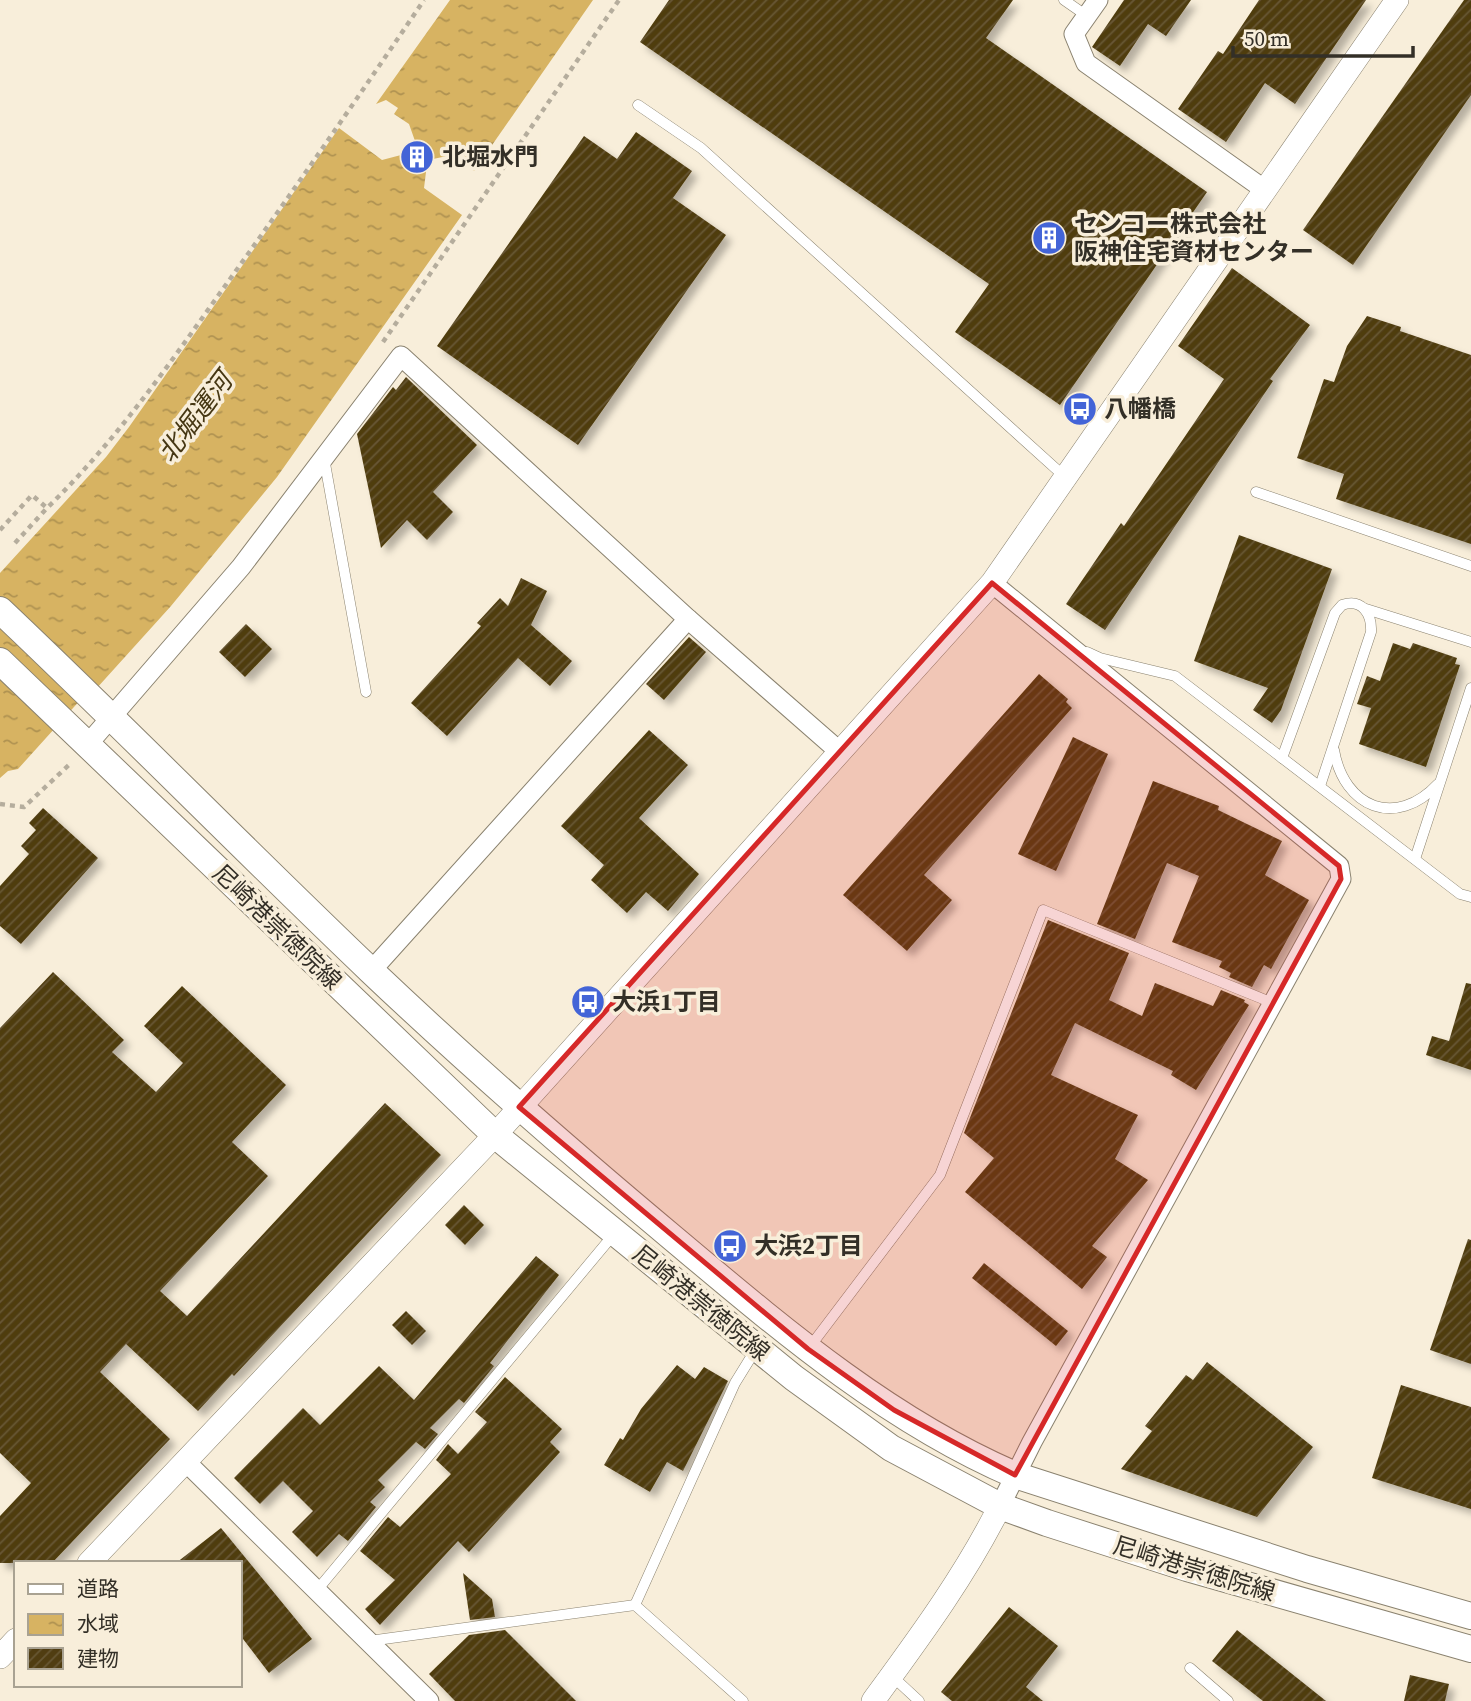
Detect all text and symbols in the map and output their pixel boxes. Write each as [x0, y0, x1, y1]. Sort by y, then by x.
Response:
scale bar [1233, 14, 1413, 58]
text: 50 m [1244, 24, 1289, 53]
building icon: 北堀水門 [398, 138, 436, 176]
place label: 北堀水門 [442, 140, 538, 173]
place label: センコー株式会社 阪神住宅資材センター [1074, 207, 1314, 268]
building icon: センコー株式会社 阪神住宅資材センター [1030, 219, 1068, 257]
water label: 北堀運河 [149, 361, 244, 469]
bus stop icon: 八幡橋 [1061, 390, 1099, 428]
place label: 八幡橋 [1104, 392, 1176, 425]
street label: 尼崎港崇徳院線 [205, 856, 349, 997]
bus stop icon: 大浜1丁目 [569, 983, 607, 1021]
place label: 大浜1丁目 [612, 985, 721, 1018]
bus stop icon: 大浜2丁目 [711, 1227, 749, 1265]
place label: 大浜2丁目 [754, 1229, 863, 1262]
street label: 尼崎港崇徳院線 [626, 1237, 777, 1368]
street label: 尼崎港崇徳院線 [1109, 1528, 1279, 1609]
legend [14, 1561, 242, 1687]
text: 道路 [77, 1574, 119, 1603]
text: 水域 [77, 1609, 119, 1638]
text: 建物 [77, 1644, 119, 1673]

